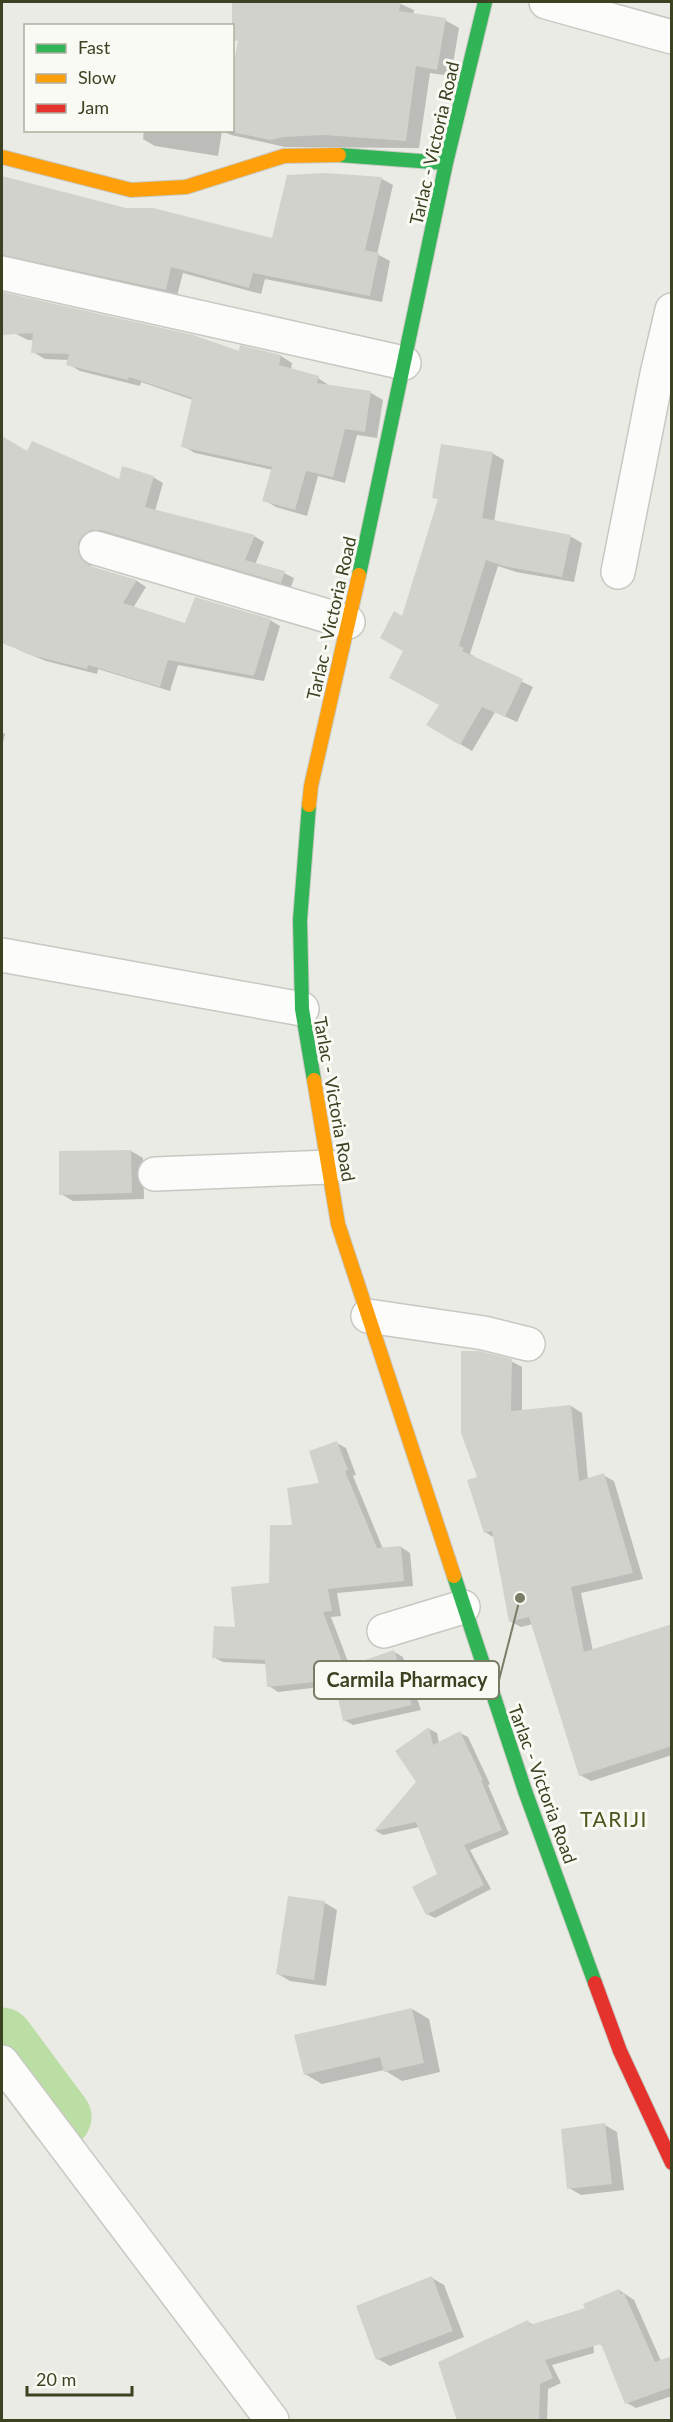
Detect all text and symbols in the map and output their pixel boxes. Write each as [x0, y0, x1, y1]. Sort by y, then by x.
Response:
legend [24, 24, 234, 132]
text: Fast [78, 36, 111, 58]
street label: Tarlac - Victoria Road [404, 59, 464, 227]
text: Slow [78, 66, 116, 88]
text: Jam [78, 96, 109, 118]
street label: Tarlac - Victoria Road [301, 534, 361, 702]
street label: Tarlac - Victoria Road [310, 1015, 360, 1183]
callout: Carmila Pharmacy [314, 1661, 499, 1699]
text: Carmila Pharmacy [327, 1667, 488, 1691]
street label: Tarlac - Victoria Road [504, 1702, 582, 1866]
district label: TARIJI [580, 1806, 648, 1831]
scale bar [27, 2359, 132, 2397]
text: 20 m [36, 2368, 76, 2390]

